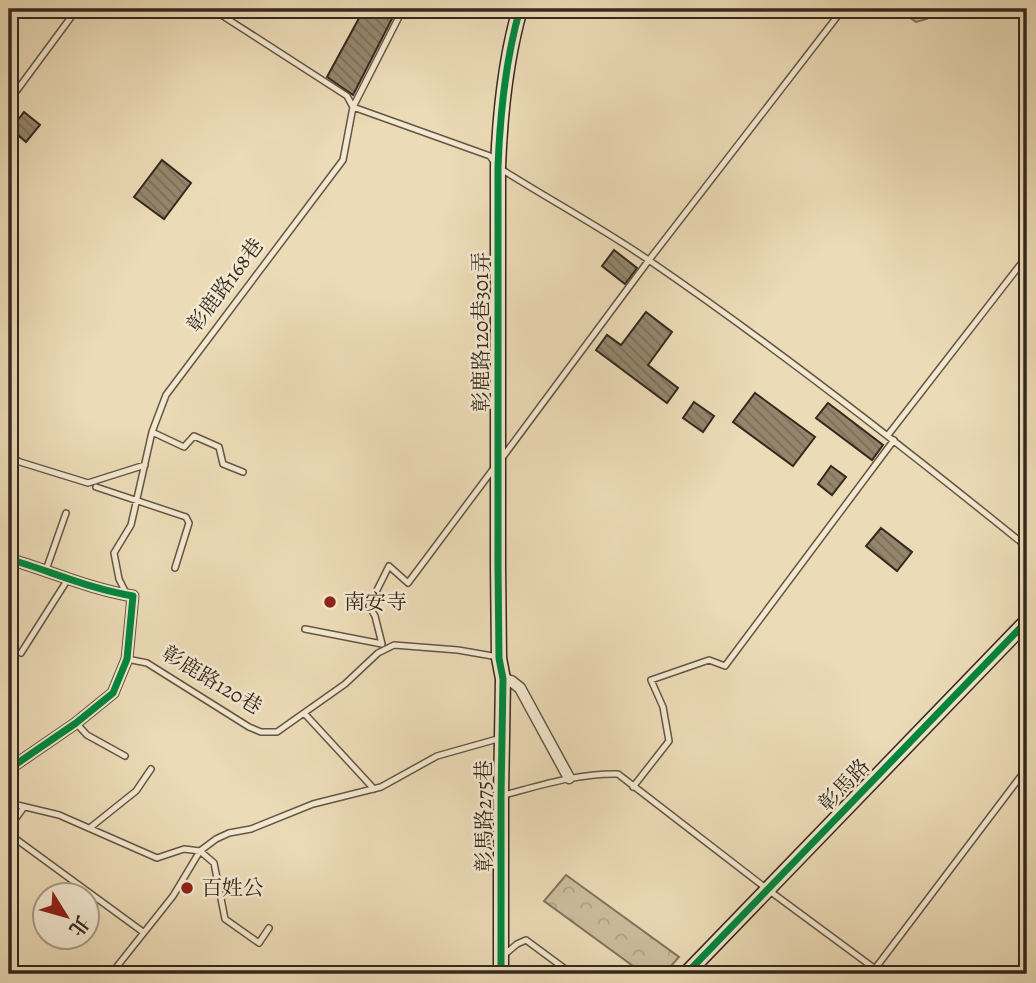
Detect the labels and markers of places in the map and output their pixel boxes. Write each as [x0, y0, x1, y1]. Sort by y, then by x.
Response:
place label: 南安寺 [344, 588, 407, 616]
marker: 南安寺 [322, 594, 338, 610]
place label: 百姓公 [201, 874, 264, 902]
marker: 百姓公 [179, 880, 195, 896]

